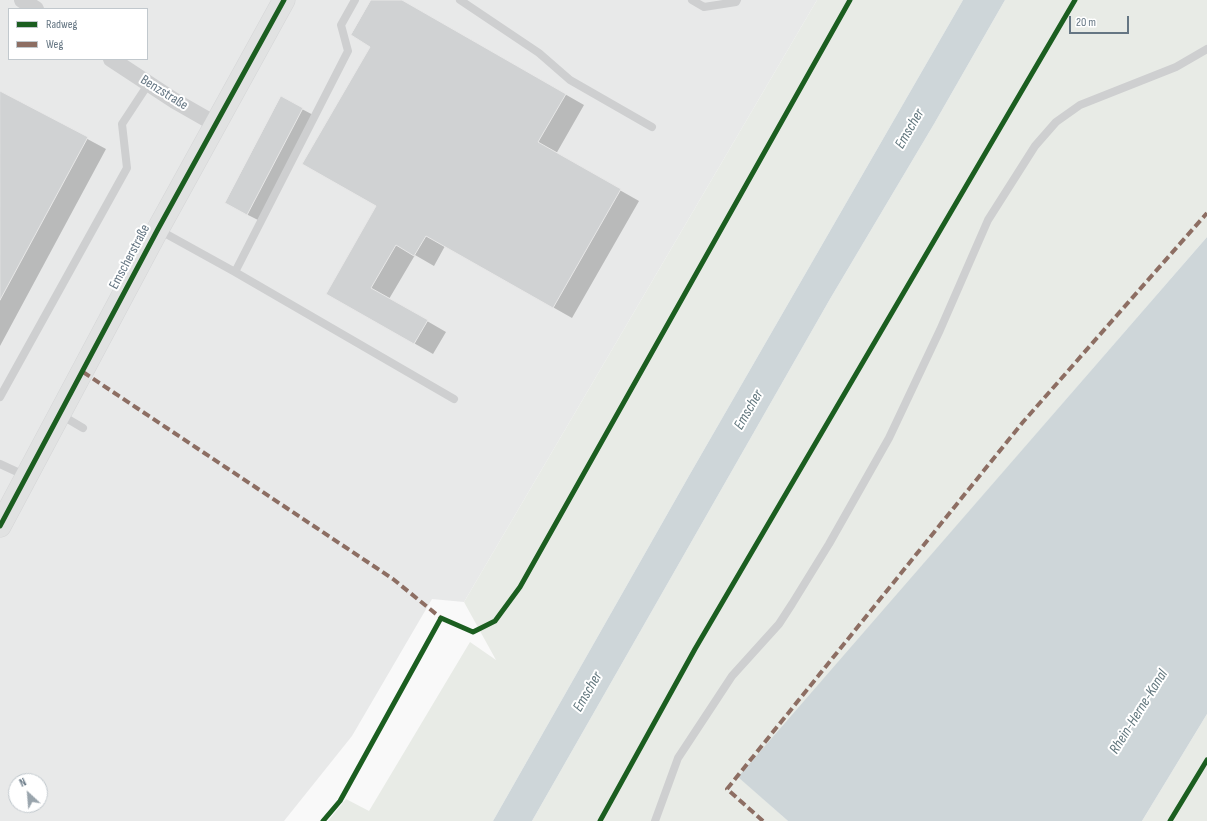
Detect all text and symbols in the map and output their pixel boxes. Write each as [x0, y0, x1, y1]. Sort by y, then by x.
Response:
legend [8, 8, 148, 60]
scale bar [1071, 8, 1131, 34]
text: 20 m [1076, 15, 1096, 30]
text: Radweg [46, 17, 77, 32]
text: Weg [46, 37, 63, 52]
street label: Benzstraße [137, 72, 191, 114]
water label: Emscher [891, 106, 929, 152]
street label: Emscherstraße [106, 222, 154, 292]
water label: Emscher [730, 387, 768, 433]
water label: Rhein-Herne-Kanal [1106, 667, 1172, 757]
water label: Emscher [569, 669, 607, 715]
north arrow [8, 773, 48, 813]
text: N [17, 776, 28, 790]

